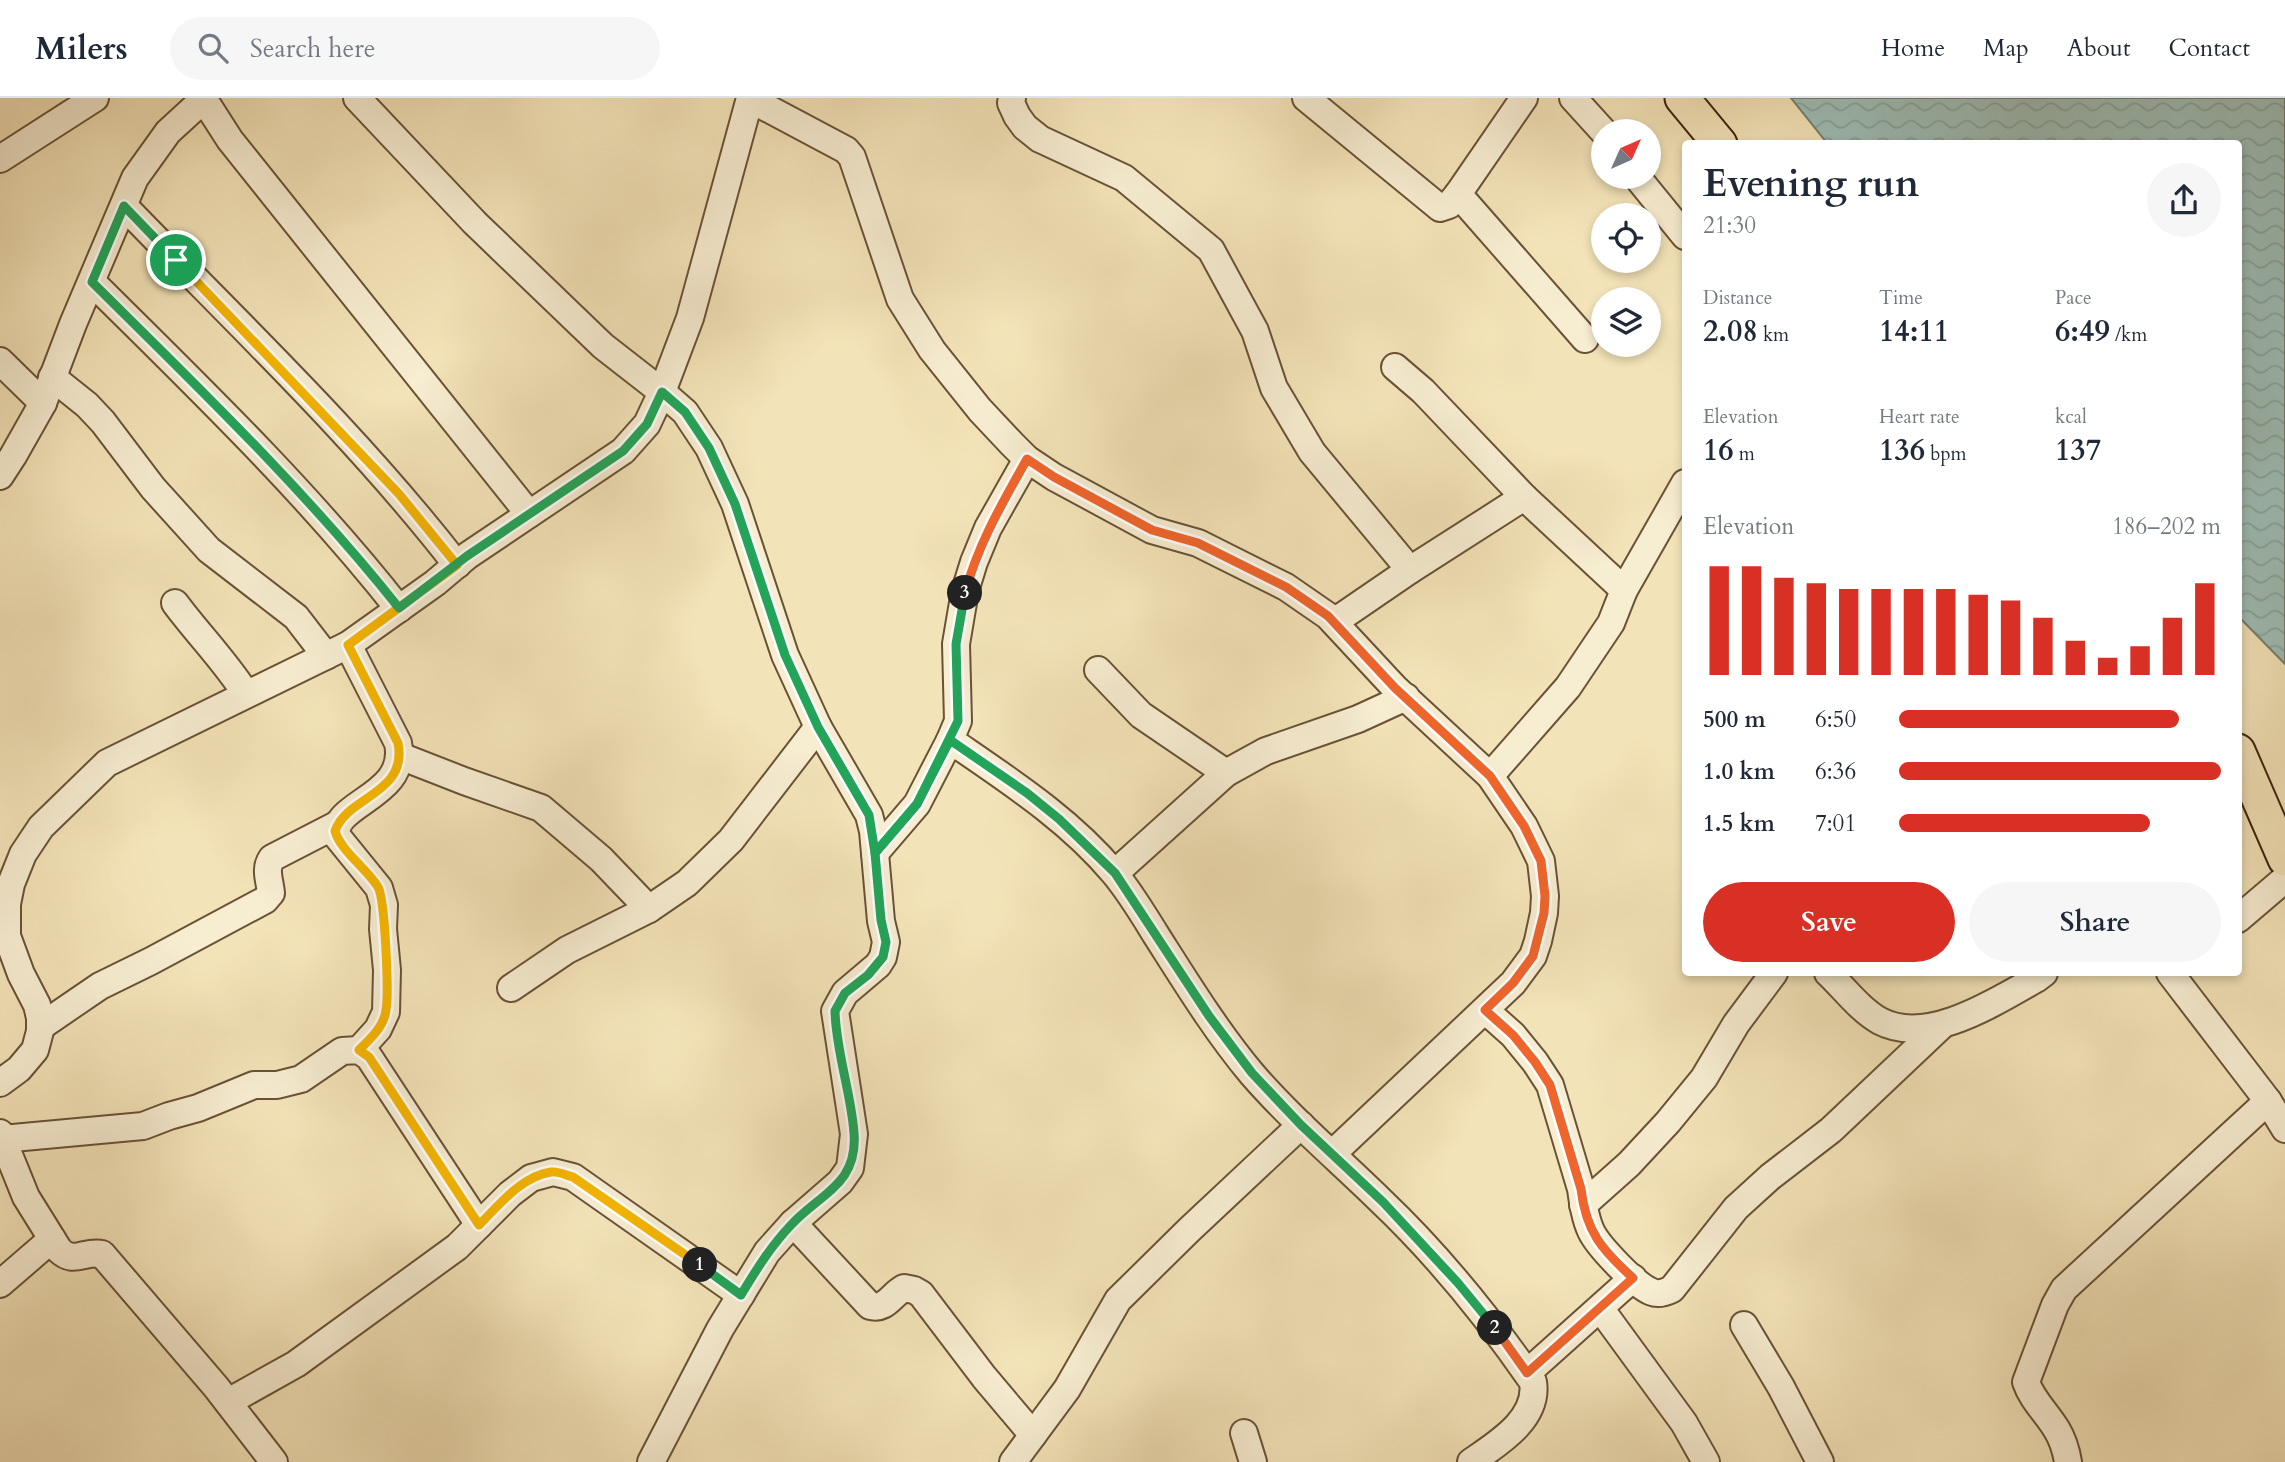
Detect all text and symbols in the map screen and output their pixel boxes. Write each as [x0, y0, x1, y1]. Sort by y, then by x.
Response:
search box [170, 17, 660, 80]
text: Milers [35, 26, 128, 71]
icon: search [194, 29, 232, 67]
text: Search here [250, 31, 376, 66]
text: Home [1881, 32, 1945, 65]
text: Map [1983, 32, 2029, 65]
text: About [2067, 32, 2131, 65]
text: Contact [2169, 32, 2250, 65]
north arrow [1591, 119, 1661, 189]
map controls [1591, 119, 1661, 357]
text: Evening run [1703, 158, 1919, 210]
button: share [2147, 163, 2221, 237]
button: locate [1591, 203, 1661, 273]
text: 21:30 [1703, 210, 1756, 241]
pin [146, 230, 206, 290]
icon: arrive [157, 241, 195, 279]
text: Distance [1703, 285, 1772, 311]
text: Time [1879, 285, 1923, 311]
text: Pace [2055, 285, 2092, 311]
button: layers [1591, 287, 1661, 357]
text: 2.08 [1703, 311, 1758, 352]
text: 14:11 [1879, 311, 1949, 352]
text: 6:49 [2055, 311, 2110, 352]
text: km [1758, 322, 1789, 348]
text: /km [2110, 322, 2147, 348]
text: Elevation [1703, 404, 1778, 430]
text: Heart rate [1879, 404, 1960, 430]
text: kcal [2055, 404, 2087, 430]
text: 16 [1703, 430, 1734, 471]
text: 136 [1879, 430, 1925, 471]
text: 137 [2055, 430, 2101, 471]
text: m [1734, 441, 1755, 467]
text: bpm [1925, 441, 1967, 467]
text: Elevation [1703, 511, 1794, 542]
text: 186–202 m [2112, 511, 2221, 542]
pin: 3 [948, 575, 982, 610]
text: 3 [960, 579, 969, 605]
text: 500 m [1703, 704, 1766, 735]
text: 6:50 [1815, 704, 1856, 735]
text: 1.0 km [1703, 756, 1775, 787]
text: 6:36 [1815, 756, 1856, 787]
text: 1.5 km [1703, 808, 1775, 839]
text: 7:01 [1815, 808, 1856, 839]
button: Save [1703, 882, 1955, 962]
button: Share [1969, 882, 2221, 962]
pin: 1 [682, 1248, 718, 1282]
text: 1 [695, 1251, 704, 1277]
pin: 2 [1478, 1310, 1512, 1346]
text: 2 [1490, 1314, 1499, 1340]

